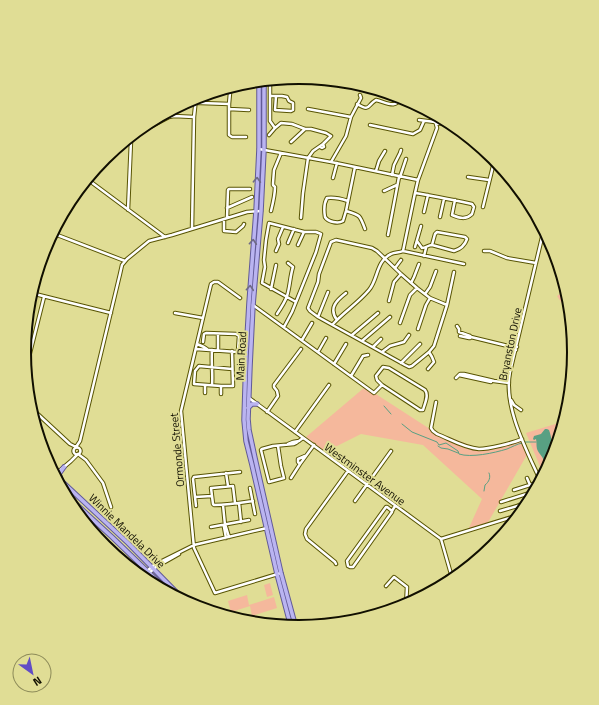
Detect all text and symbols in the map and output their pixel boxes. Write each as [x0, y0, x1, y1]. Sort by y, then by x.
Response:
one-way arrow [253, 177, 262, 183]
one-way arrow [249, 239, 258, 245]
one-way arrow [245, 285, 254, 291]
street label: Bryanston Drive [494, 306, 526, 382]
street label: Main Road [232, 331, 250, 381]
street label: Ormonde Street [166, 412, 188, 488]
street label: Westminster Avenue [321, 439, 409, 509]
street label: Winnie Mandela Drive [85, 490, 169, 572]
north arrow [12, 653, 52, 693]
text: N [30, 673, 45, 690]

